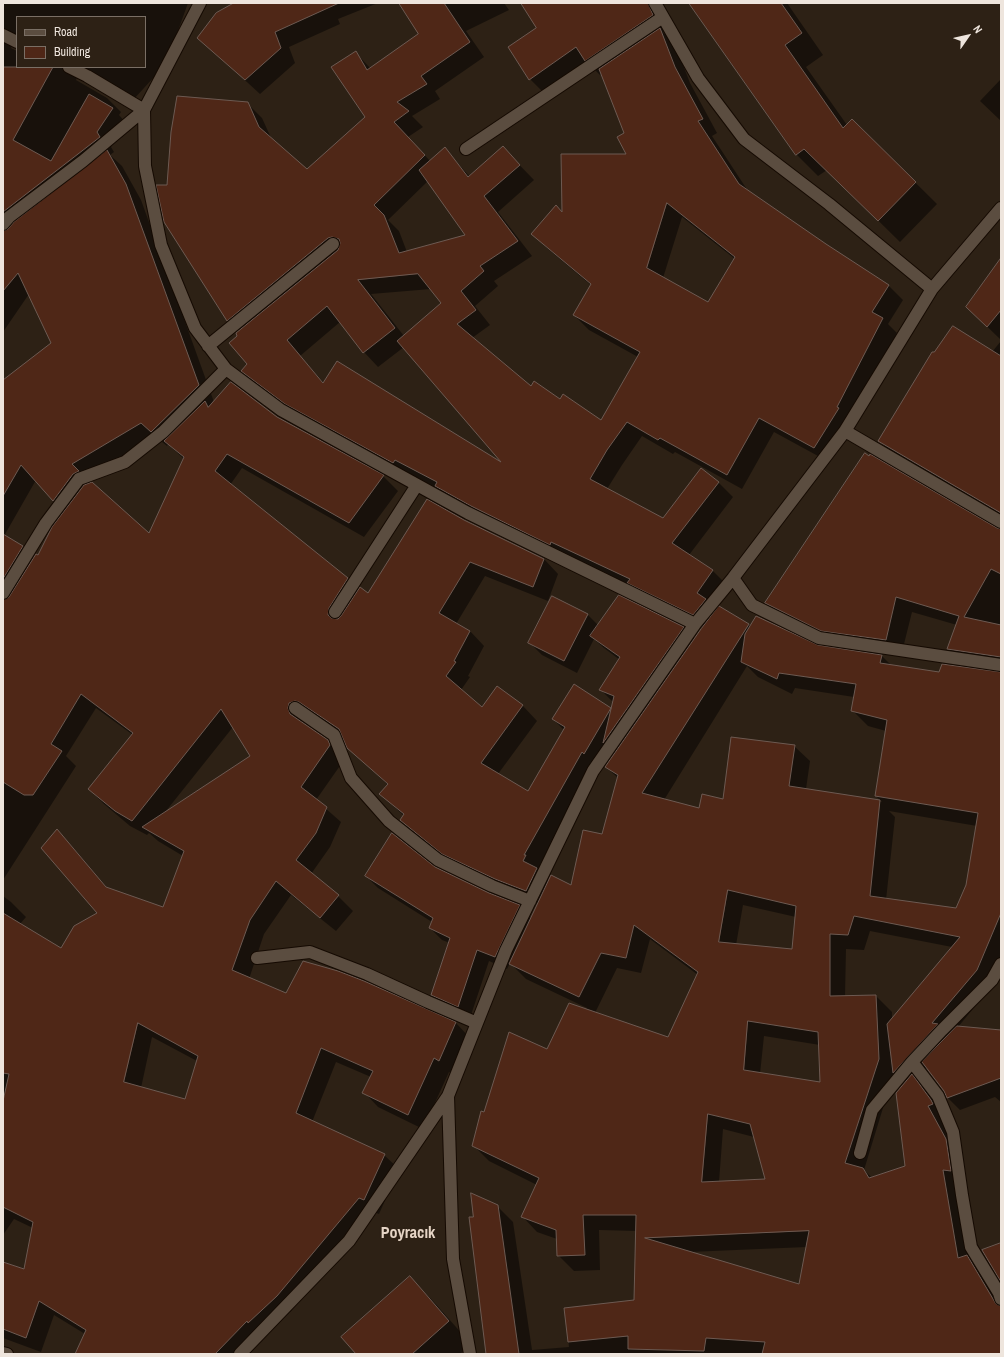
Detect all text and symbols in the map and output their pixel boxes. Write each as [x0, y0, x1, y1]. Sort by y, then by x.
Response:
legend [16, 16, 146, 68]
north arrow [948, 16, 988, 56]
text: N [970, 23, 986, 36]
text: Road [54, 24, 78, 40]
text: Building [54, 44, 90, 60]
district label: Poyracık [381, 1224, 435, 1244]

